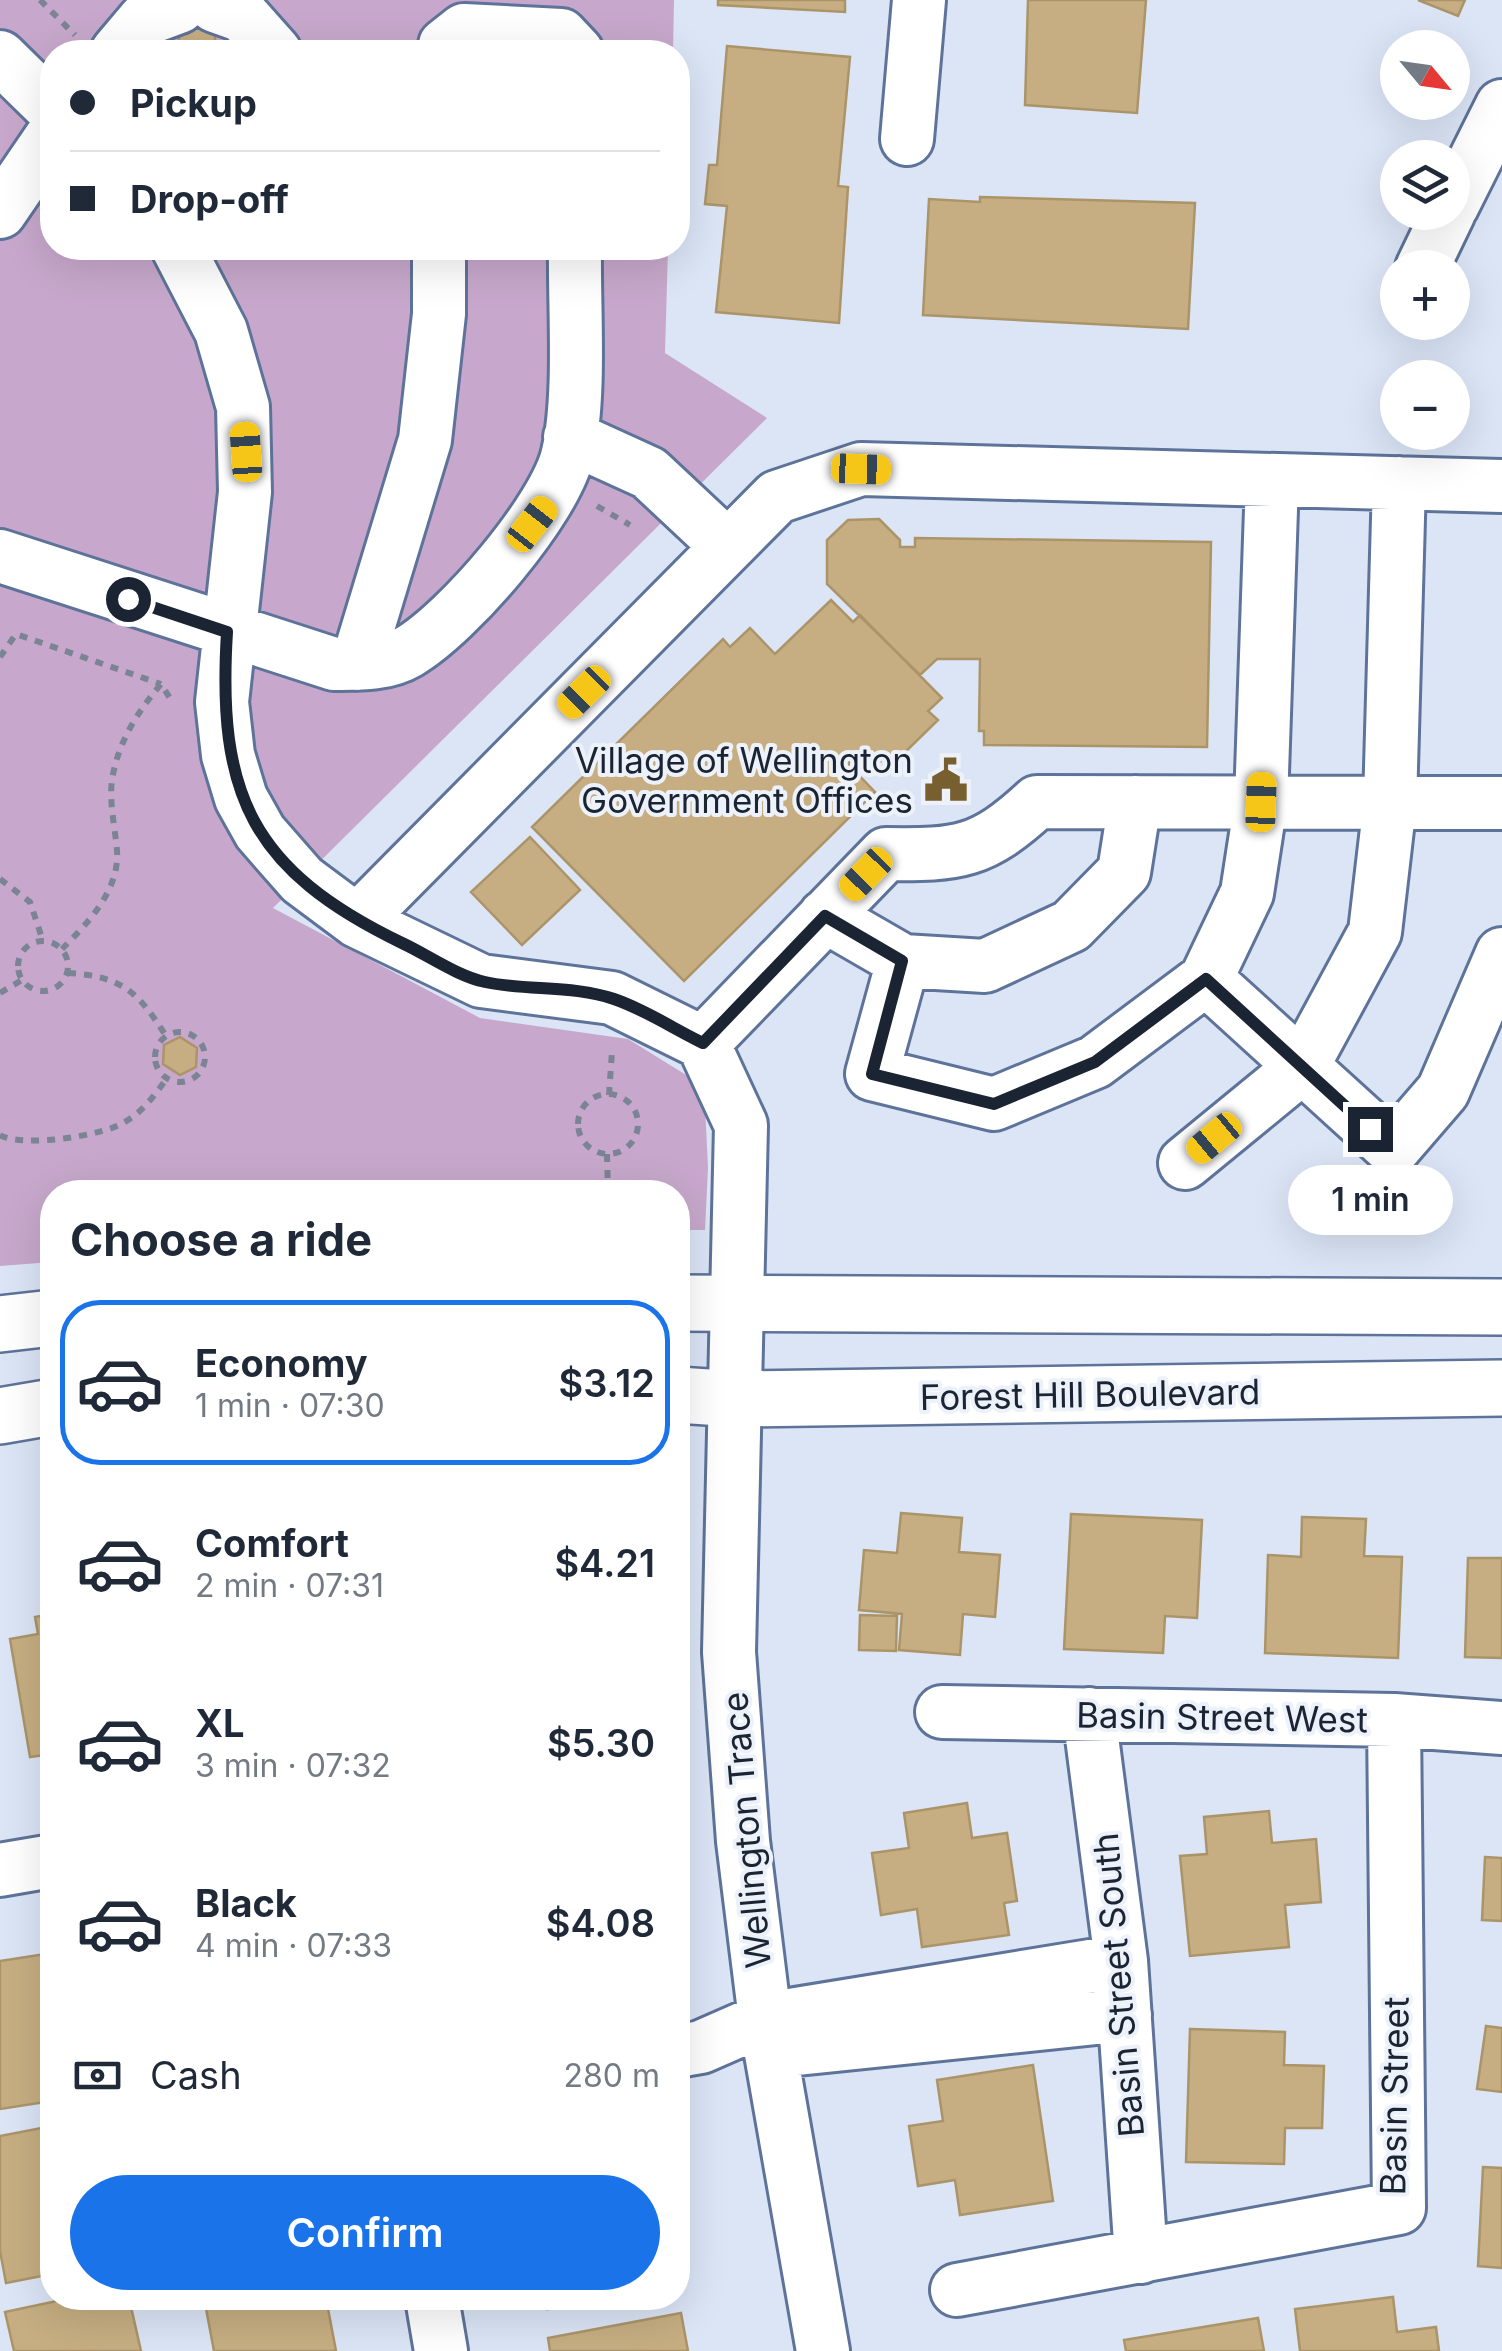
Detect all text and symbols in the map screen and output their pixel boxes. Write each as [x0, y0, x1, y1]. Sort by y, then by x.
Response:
north arrow [1380, 30, 1470, 120]
map controls [1380, 30, 1470, 450]
text: Pickup [130, 80, 257, 126]
button: layers [1380, 140, 1470, 230]
text: Drop-off [130, 176, 289, 222]
button: + [1380, 250, 1470, 340]
button: − [1380, 360, 1470, 450]
car [229, 421, 263, 483]
car [830, 453, 892, 485]
car [502, 491, 562, 557]
route start [106, 577, 151, 622]
car [552, 660, 616, 724]
place label: Village of Wellington Government Offices [575, 739, 913, 821]
public building icon: Village of Wellington Government Offices [922, 756, 970, 804]
car [1245, 771, 1277, 833]
car [834, 842, 898, 906]
car [1181, 1107, 1247, 1169]
route end [1348, 1107, 1393, 1152]
callout: 1 min [1288, 1164, 1452, 1234]
text: 1 min [1331, 1180, 1410, 1219]
text: Choose a ride [70, 1212, 372, 1267]
icon: car [75, 1338, 165, 1428]
text: Economy [195, 1340, 368, 1386]
text: $3.12 [558, 1360, 655, 1406]
street label: Forest Hill Boulevard [920, 1370, 1260, 1418]
text: 1 min · 07:30 [195, 1386, 385, 1425]
icon: car [75, 1518, 165, 1608]
text: Comfort [195, 1520, 349, 1566]
text: $4.21 [554, 1540, 655, 1586]
text: 2 min · 07:31 [195, 1566, 384, 1605]
street label: Wellington Trace [713, 1690, 779, 1970]
street label: Basin Street West [1076, 1693, 1368, 1741]
icon: car [75, 1698, 165, 1788]
text: XL [195, 1700, 245, 1746]
text: $5.30 [547, 1720, 655, 1766]
text: 3 min · 07:32 [195, 1746, 391, 1785]
street label: Basin Street South [1084, 1831, 1152, 2139]
icon: car [75, 1878, 165, 1968]
text: Black [195, 1880, 297, 1926]
text: $4.08 [546, 1900, 655, 1946]
text: 4 min · 07:33 [195, 1926, 392, 1965]
street label: Basin Street [1371, 1996, 1417, 2196]
icon: cash [70, 2048, 125, 2103]
text: Cash [150, 2052, 242, 2098]
text: 280 m [563, 2056, 660, 2095]
button: Confirm [70, 2175, 660, 2290]

